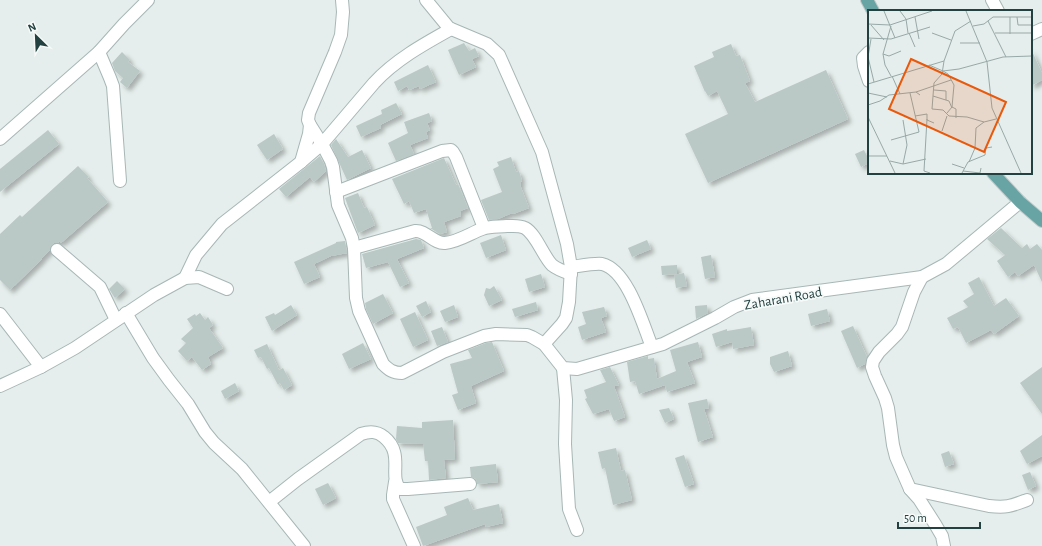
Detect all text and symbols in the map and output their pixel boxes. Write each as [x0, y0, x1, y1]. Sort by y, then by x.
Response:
inset map [868, 10, 1032, 174]
north arrow [16, 16, 56, 56]
text: N [26, 21, 38, 34]
street label: Zaharani Road [743, 285, 823, 313]
scale bar [898, 504, 980, 530]
text: 50 m [904, 512, 927, 524]

